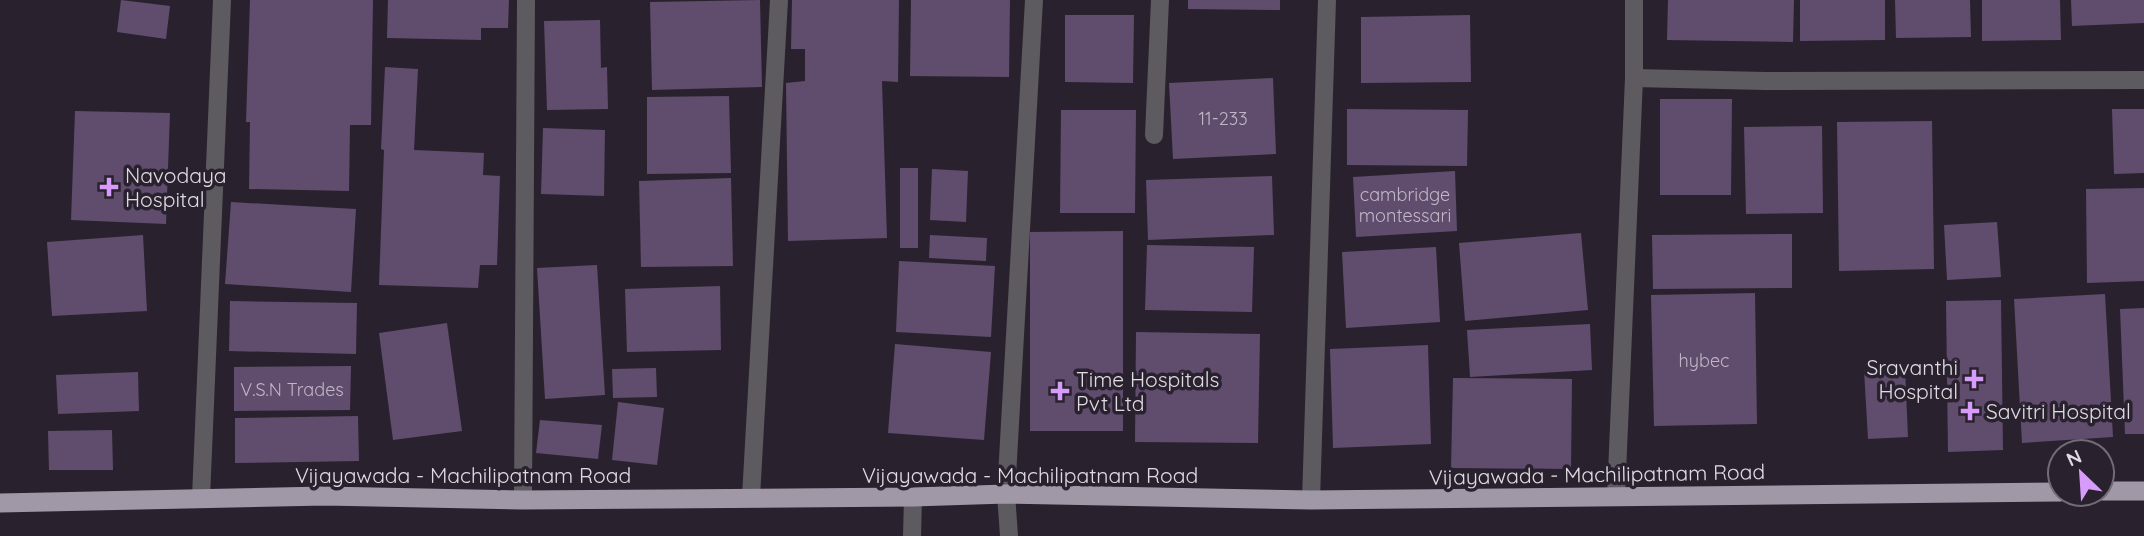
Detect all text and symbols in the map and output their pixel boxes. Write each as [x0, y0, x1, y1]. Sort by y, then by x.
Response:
house number: 11-233 [1198, 107, 1248, 130]
place label: Navodaya Hospital [125, 162, 227, 212]
marker: Navodaya Hospital [99, 177, 119, 197]
house number: cambridge montessari [1359, 183, 1451, 227]
house number: hybec [1679, 349, 1729, 372]
place label: Sravanthi Hospital [1866, 354, 1958, 404]
place label: Time Hospitals Pvt Ltd [1076, 366, 1219, 416]
marker: Sravanthi Hospital [1964, 369, 1984, 389]
house number: V.S.N Trades [240, 378, 344, 401]
marker: Time Hospitals Pvt Ltd [1050, 381, 1070, 401]
place label: Savitri Hospital [1986, 398, 2131, 424]
marker: Savitri Hospital [1960, 401, 1980, 421]
north arrow [2046, 438, 2116, 508]
text: N [2062, 444, 2085, 471]
street label: Vijayawada - Machilipatnam Road [1429, 458, 1765, 490]
street label: Vijayawada - Machilipatnam Road [295, 462, 631, 488]
street label: Vijayawada - Machilipatnam Road [862, 462, 1198, 488]

